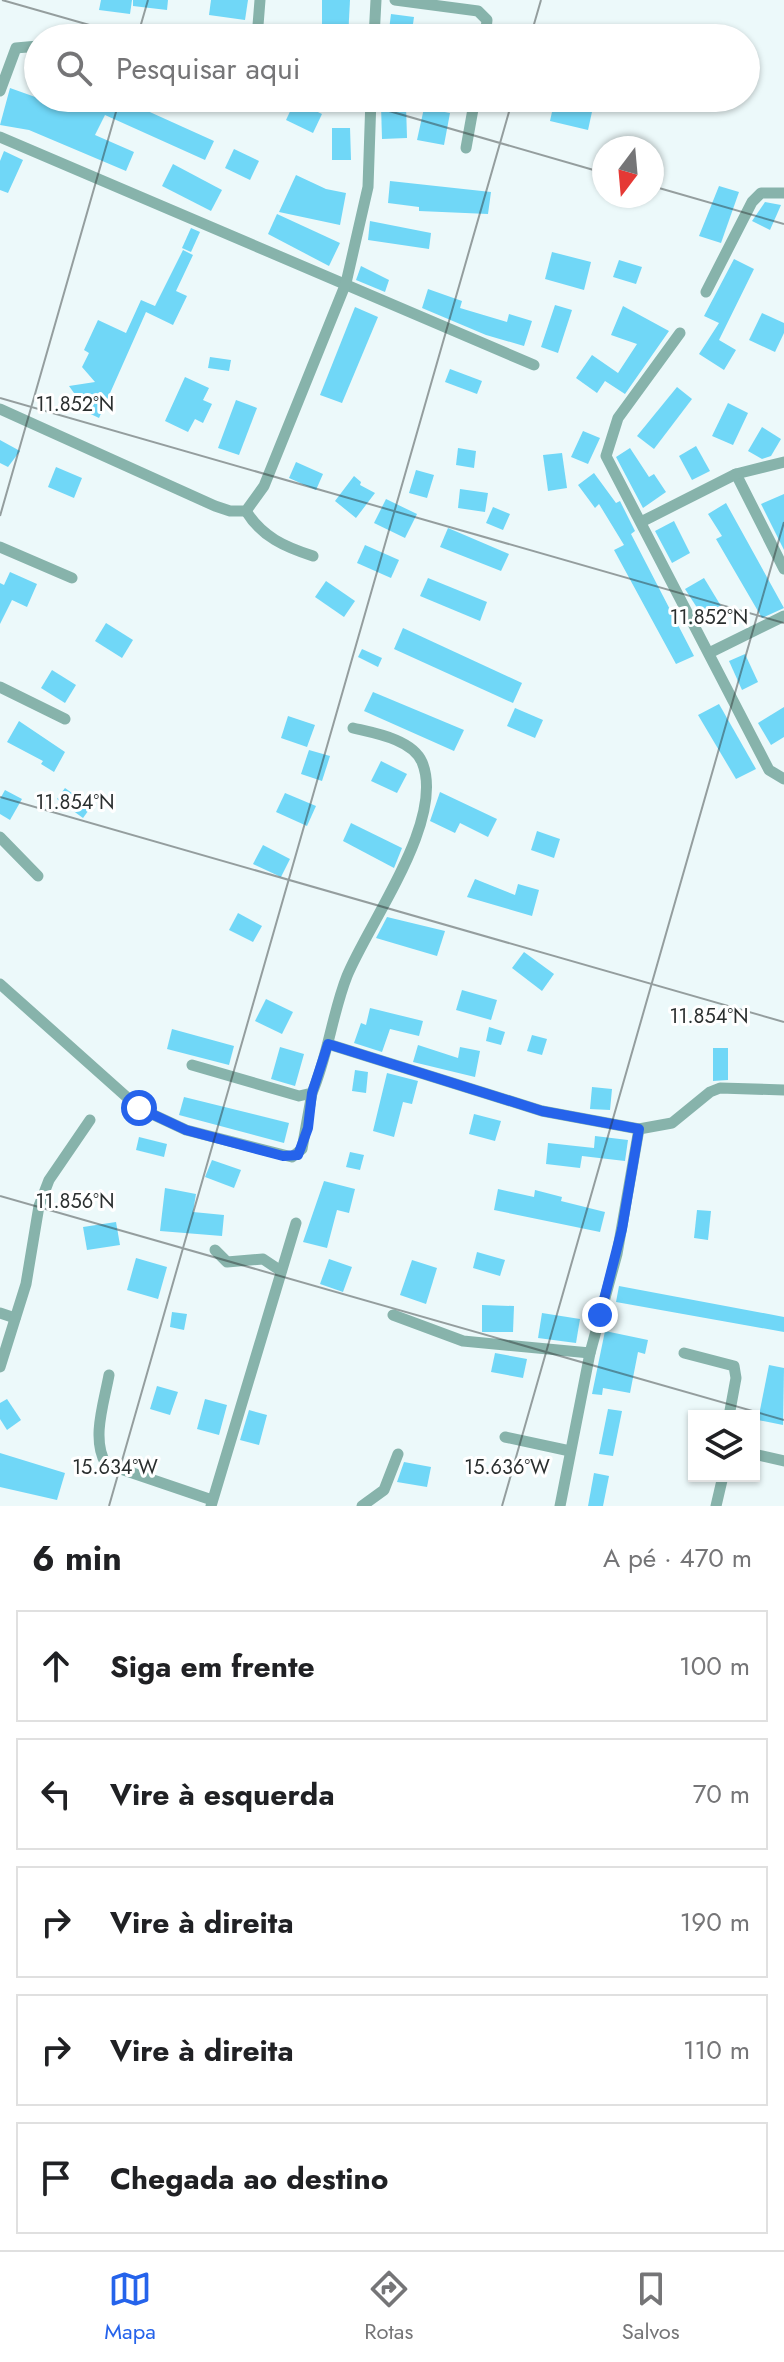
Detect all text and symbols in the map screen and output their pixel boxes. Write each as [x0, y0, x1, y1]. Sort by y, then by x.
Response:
search box [24, 24, 760, 112]
icon: search [52, 46, 96, 90]
text: Pesquisar aqui [116, 47, 301, 90]
north arrow [592, 136, 664, 208]
text: 11.852°N [36, 390, 114, 419]
text: 11.852°N [670, 603, 748, 632]
text: 11.854°N [36, 788, 114, 817]
text: 11.854°N [670, 1002, 748, 1031]
route start [121, 1090, 157, 1126]
text: 11.856°N [36, 1187, 114, 1216]
route end [582, 1297, 618, 1333]
map controls [688, 1410, 760, 1482]
button: layers [688, 1410, 760, 1482]
text: 15.634°W [72, 1453, 158, 1482]
text: 15.636°W [464, 1453, 550, 1482]
text: 6 min [32, 1534, 122, 1583]
text: A pé · 470 m [603, 1539, 752, 1577]
icon: ahead [34, 1644, 78, 1688]
text: Siga em frente [110, 1645, 315, 1688]
text: 100 m [679, 1647, 750, 1685]
icon: left [34, 1772, 78, 1816]
text: Vire à esquerda [110, 1773, 335, 1816]
text: 70 m [693, 1775, 750, 1813]
icon: right [34, 1900, 78, 1944]
text: Vire à direita [110, 1901, 294, 1944]
text: 190 m [680, 1903, 750, 1941]
icon: right [34, 2028, 78, 2072]
text: Vire à direita [110, 2029, 294, 2072]
text: 110 m [683, 2031, 750, 2069]
icon: arrive [34, 2156, 78, 2200]
text: Chegada ao destino [110, 2157, 388, 2200]
tab: Mapa [104, 2267, 156, 2347]
tab: Rotas [364, 2267, 413, 2347]
tab: Salvos [622, 2267, 680, 2347]

